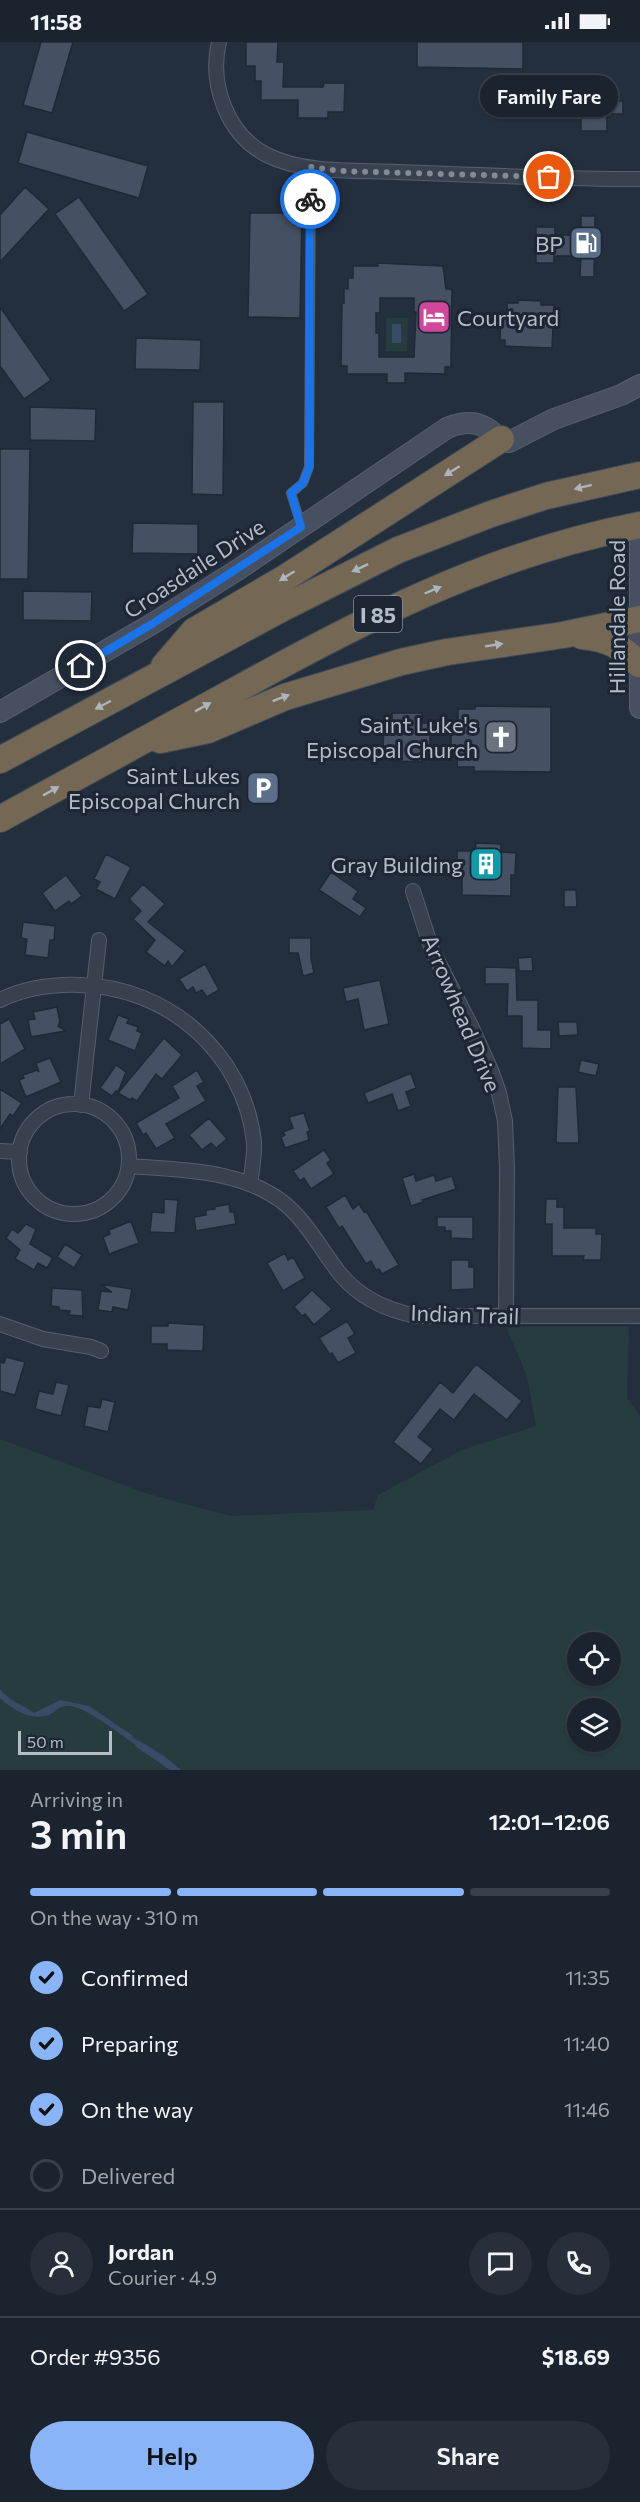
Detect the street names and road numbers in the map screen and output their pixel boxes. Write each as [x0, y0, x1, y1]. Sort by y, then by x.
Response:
street label: Croasdaile Drive [118, 512, 270, 624]
street label: Hillandale Road [603, 540, 630, 694]
road number: I 85 [354, 596, 402, 632]
street label: Arrowhead Drive [417, 930, 507, 1096]
street label: Indian Trail [410, 1299, 520, 1329]

